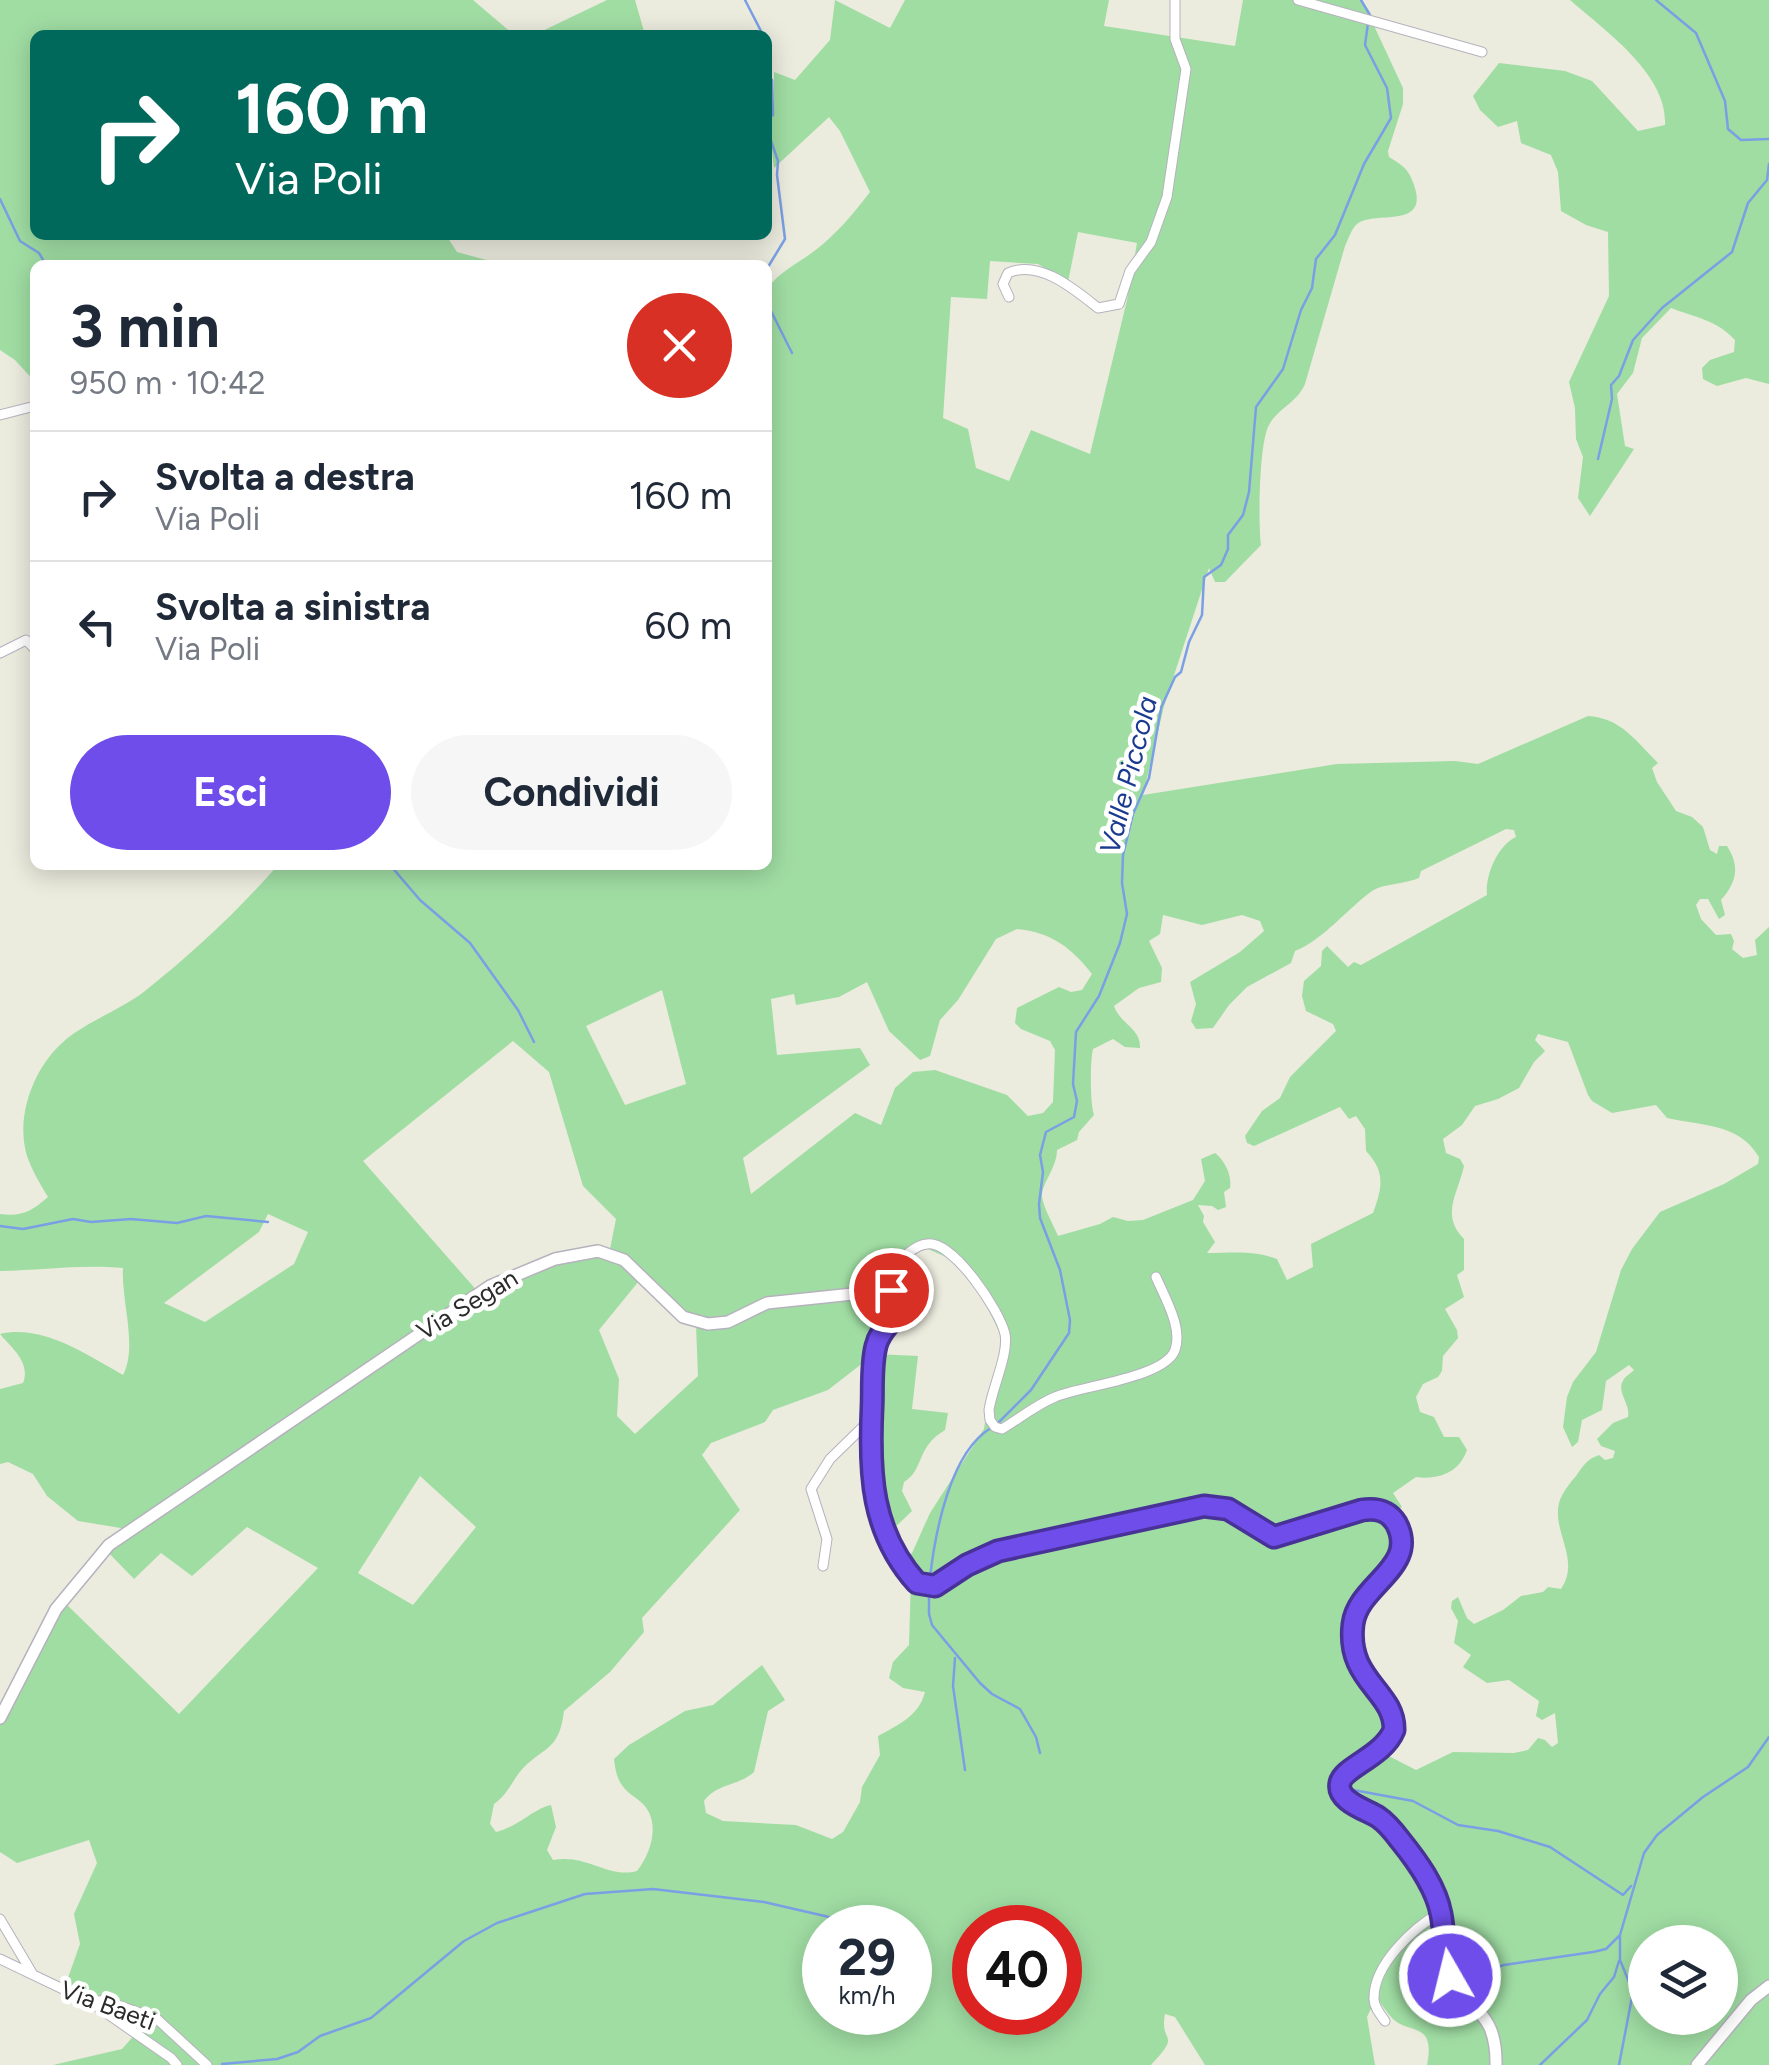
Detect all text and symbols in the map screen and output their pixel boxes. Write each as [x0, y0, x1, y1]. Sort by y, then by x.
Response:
text: 160 m [235, 66, 428, 151]
icon: right [70, 70, 200, 200]
text: Via Poli [235, 151, 383, 205]
text: 3 min [70, 290, 220, 362]
button: close [627, 293, 732, 398]
text: 950 m · 10:42 [70, 364, 266, 402]
text: Svolta a destra [155, 454, 415, 500]
icon: right [70, 469, 125, 524]
text: 160 m [629, 473, 732, 519]
text: Via Poli [155, 500, 260, 538]
text: Svolta a sinistra [155, 584, 430, 630]
icon: left [70, 599, 125, 654]
text: 60 m [644, 603, 732, 649]
text: Via Poli [155, 630, 260, 668]
water label: Valle Piccola [1092, 693, 1164, 857]
button: Esci [70, 735, 391, 850]
button: Condividi [411, 735, 732, 850]
pin [849, 1248, 934, 1333]
street label: Via Segan [411, 1262, 523, 1346]
icon: arrive [864, 1263, 919, 1318]
speed limit sign: 40 [952, 1905, 1082, 2035]
position arrow [1398, 1924, 1502, 2028]
map controls [1628, 1925, 1738, 2035]
button: layers [1628, 1925, 1738, 2035]
text: 29 [838, 1927, 896, 1988]
street label: Via Baeti [56, 1974, 160, 2036]
text: km/h [838, 1980, 896, 2010]

